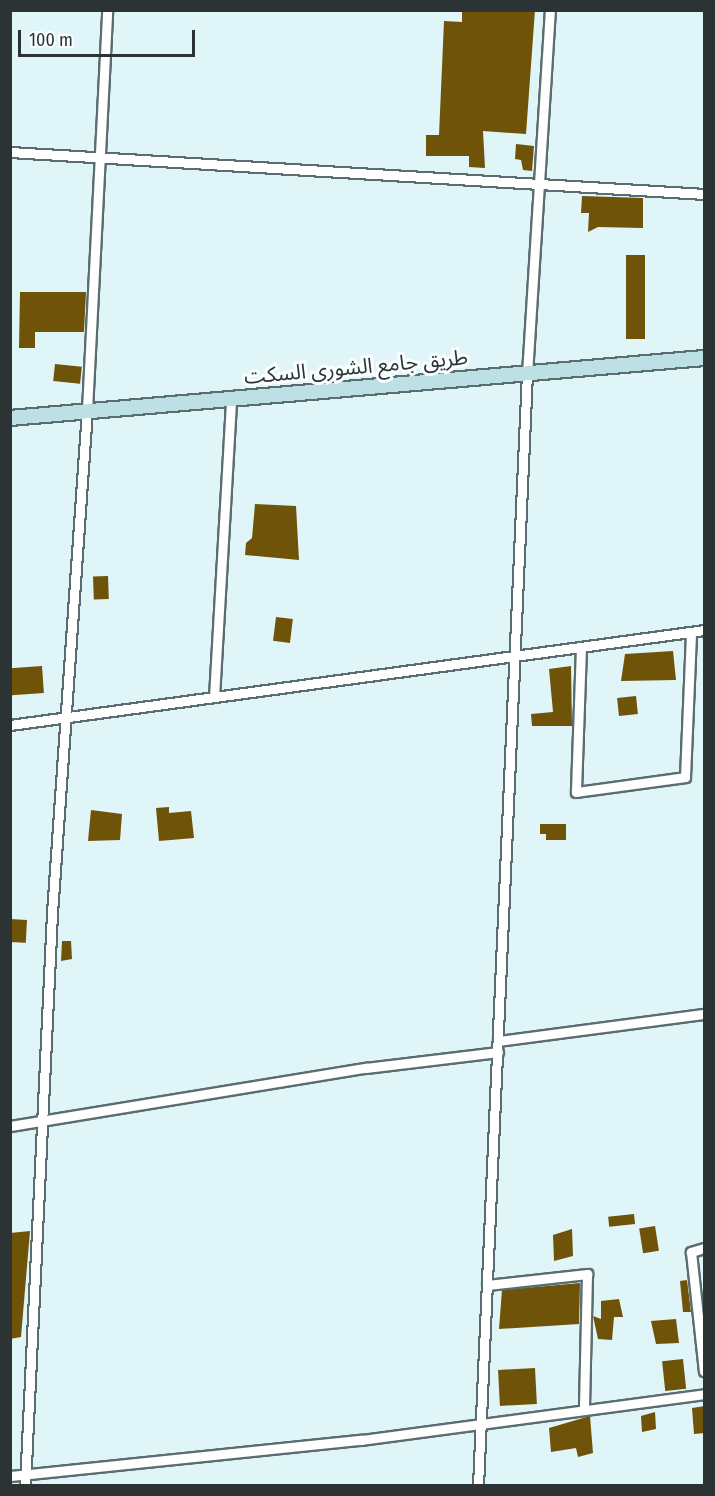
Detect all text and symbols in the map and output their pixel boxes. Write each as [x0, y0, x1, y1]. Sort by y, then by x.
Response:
scale bar [21, 18, 198, 56]
text: 100 m [29, 29, 73, 51]
street label: طريق جامع الشورى السكت [243, 345, 469, 389]

